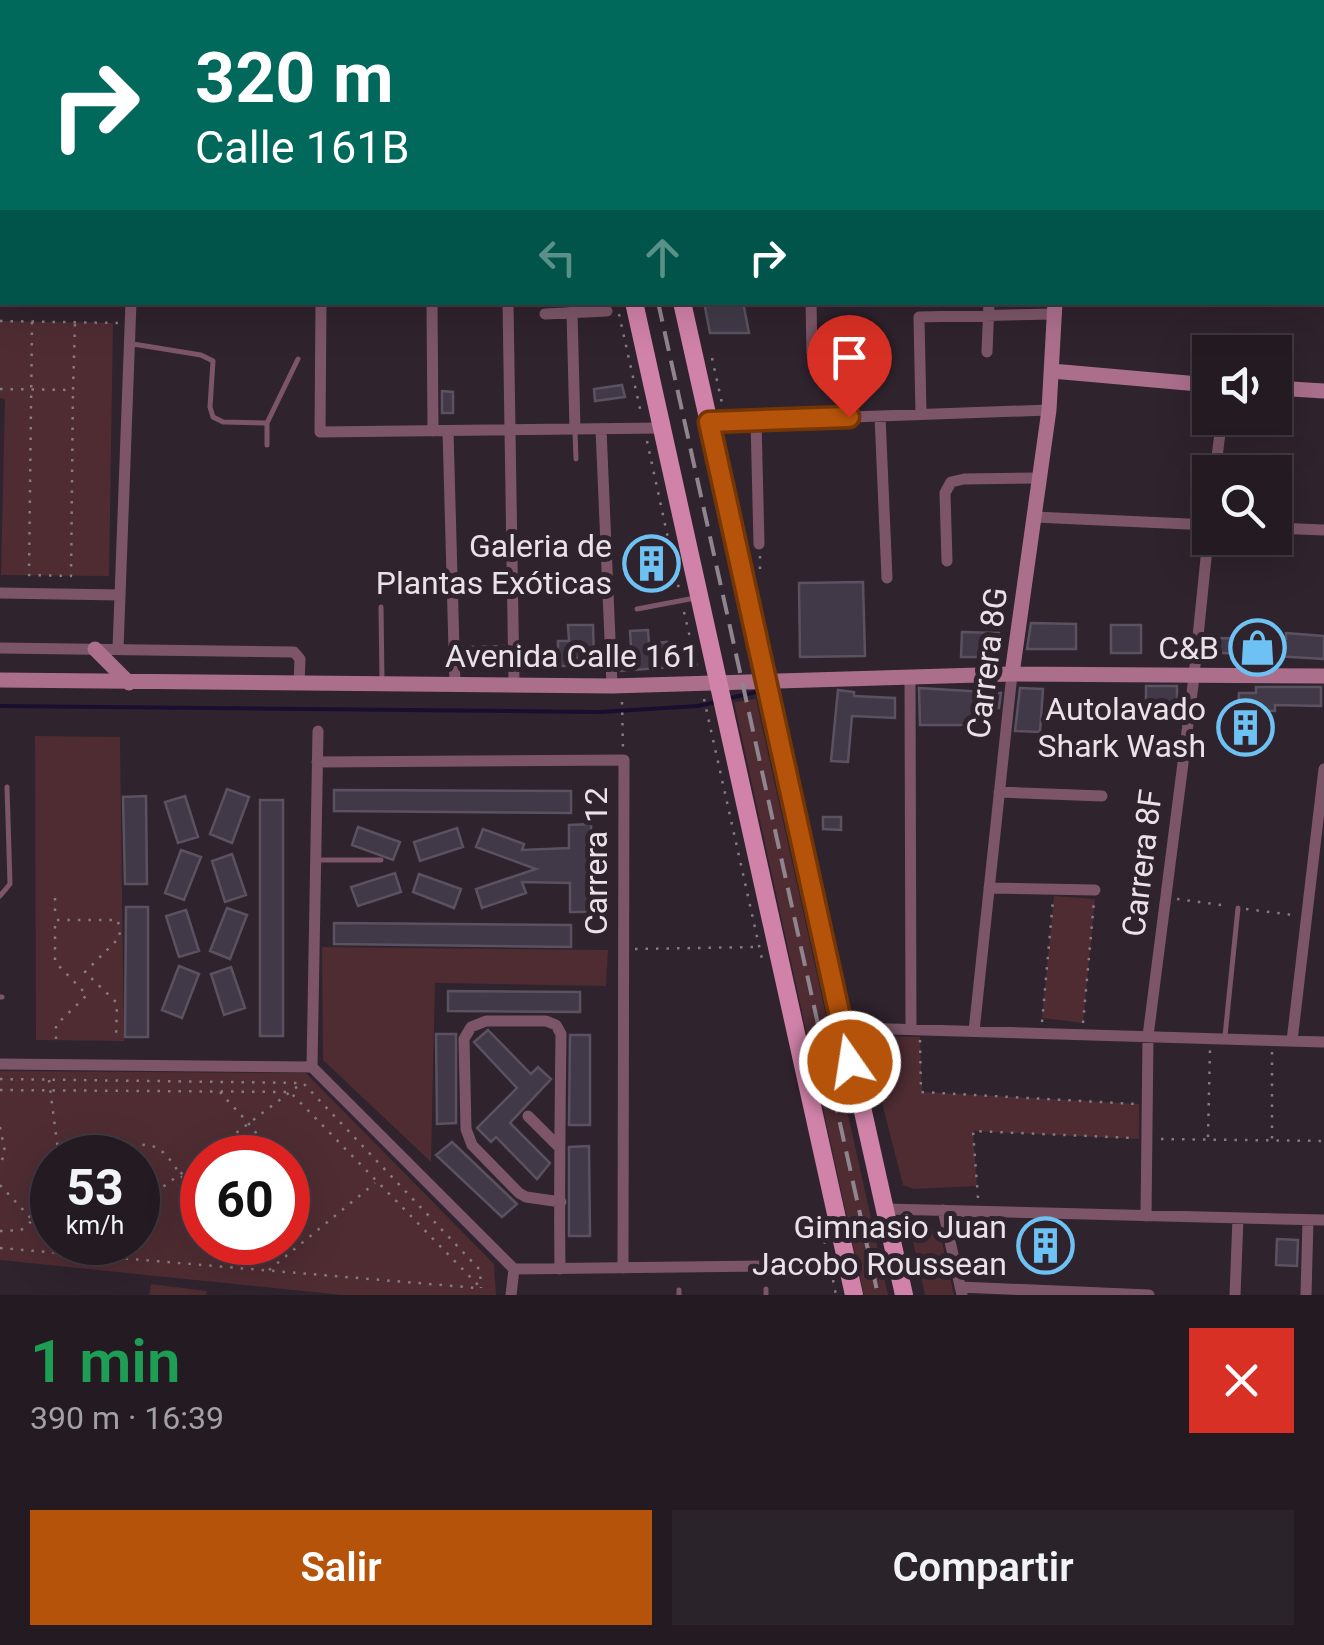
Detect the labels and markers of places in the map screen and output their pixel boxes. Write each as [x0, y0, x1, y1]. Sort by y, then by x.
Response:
pin [807, 315, 892, 418]
place label: Galeria de Plantas Exóticas [376, 527, 612, 602]
building icon: Galeria de Plantas Exóticas [621, 534, 681, 594]
shop icon: C&B [1228, 618, 1288, 678]
place label: C&B [1158, 629, 1219, 667]
place label: Autolavado Shark Wash [1038, 690, 1206, 765]
building icon: Autolavado Shark Wash [1215, 697, 1275, 757]
place label: Gimnasio Juan Jacobo Roussean [752, 1208, 1007, 1283]
building icon: Gimnasio Juan Jacobo Roussean [1016, 1215, 1076, 1275]

